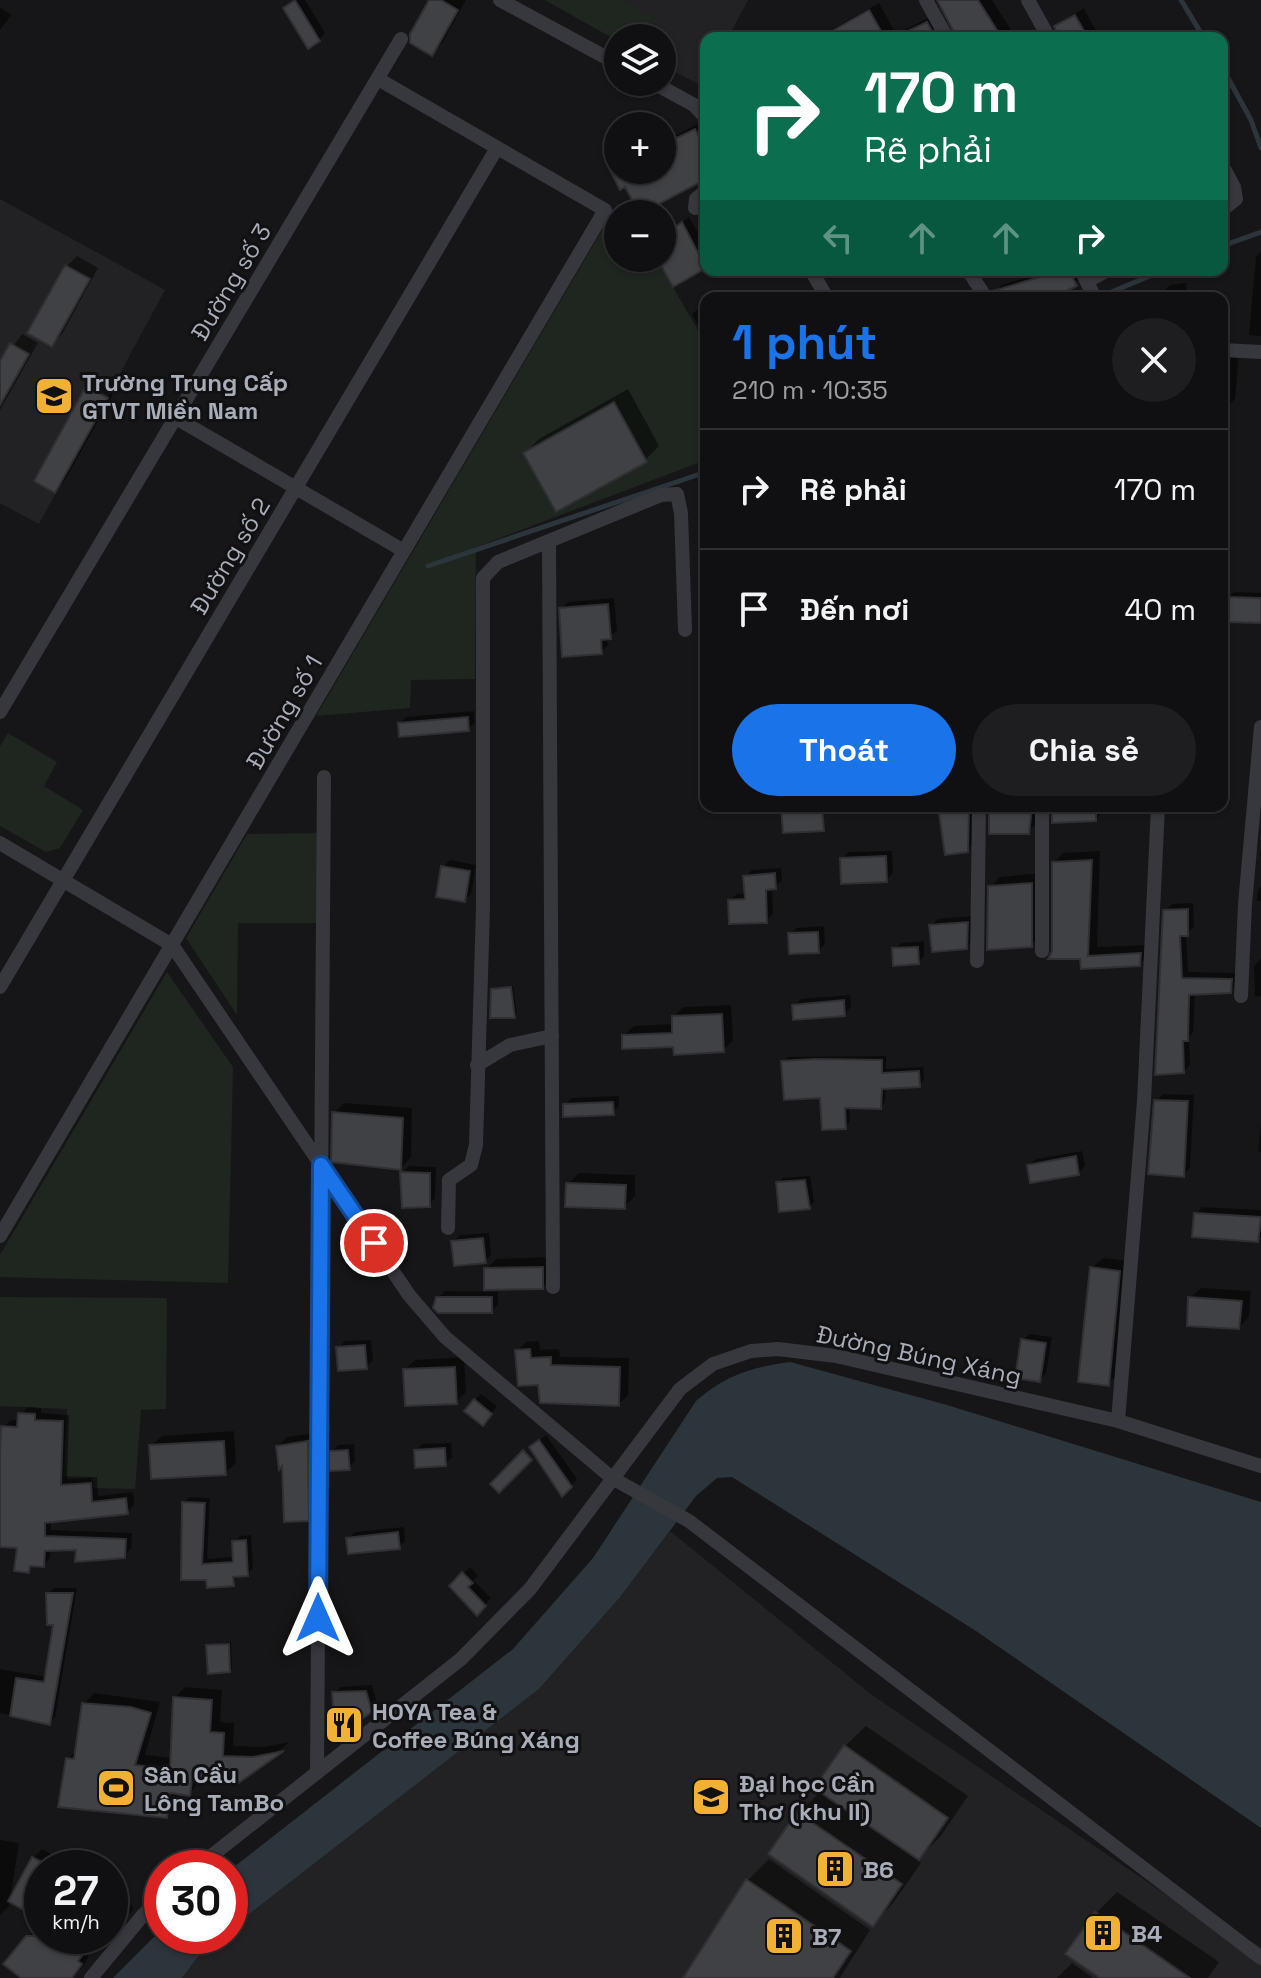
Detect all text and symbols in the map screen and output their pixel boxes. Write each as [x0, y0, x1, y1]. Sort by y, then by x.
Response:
map controls [604, 24, 676, 272]
button: layers [604, 24, 676, 96]
text: 170 m [864, 57, 1018, 128]
icon: right [732, 64, 836, 168]
button: + [604, 112, 676, 184]
text: Rẽ phải [864, 127, 992, 173]
button: − [604, 200, 676, 272]
icon: left [816, 216, 860, 260]
icon: ahead [900, 216, 944, 260]
icon: ahead [984, 216, 1028, 260]
icon: right [1068, 216, 1112, 260]
street label: Đường số 3 [184, 218, 278, 346]
text: 1 phút [732, 312, 877, 373]
button: close [1112, 318, 1196, 402]
place label: Trường Trung Cấp GTVT Miền Nam [82, 367, 288, 426]
text: 210 m · 10:35 [732, 373, 888, 407]
school or university icon: Trường Trung Cấp GTVT Miền Nam [33, 375, 75, 417]
icon: right [732, 467, 776, 511]
text: Rẽ phải [800, 470, 907, 509]
text: 170 m [1114, 470, 1196, 509]
street label: Đường số 2 [183, 492, 277, 620]
icon: arrive [732, 587, 776, 631]
text: Đến nơi [800, 590, 909, 629]
text: 40 m [1125, 590, 1196, 629]
street label: Đường số 1 [239, 650, 329, 774]
button: Thoát [732, 704, 956, 796]
button: Chia sẻ [972, 704, 1196, 796]
pin [340, 1209, 408, 1277]
icon: arrive [352, 1221, 396, 1265]
street label: Đường Búng Xáng [814, 1318, 1024, 1392]
position arrow [276, 1576, 360, 1660]
place label: HOYA Tea & Coffee Búng Xáng [372, 1696, 580, 1755]
restaurant icon: HOYA Tea & Coffee Búng Xáng [323, 1704, 365, 1746]
place label: Sân Cầu Lông TamBo [144, 1759, 284, 1818]
sports icon: Sân Cầu Lông TamBo [95, 1767, 137, 1809]
place label: Đại học Cần Thơ (khu II) [739, 1768, 875, 1827]
school or university icon: Đại học Cần Thơ (khu II) [690, 1776, 732, 1818]
building icon: B6 [814, 1848, 856, 1890]
speed limit sign: 30 [144, 1850, 248, 1954]
place label: B6 [863, 1854, 894, 1885]
text: 27 [53, 1866, 99, 1917]
text: km/h [52, 1909, 100, 1935]
building icon: B4 [1082, 1912, 1124, 1954]
building icon: B7 [763, 1915, 805, 1957]
place label: B4 [1131, 1918, 1162, 1949]
place label: B7 [812, 1921, 841, 1952]

